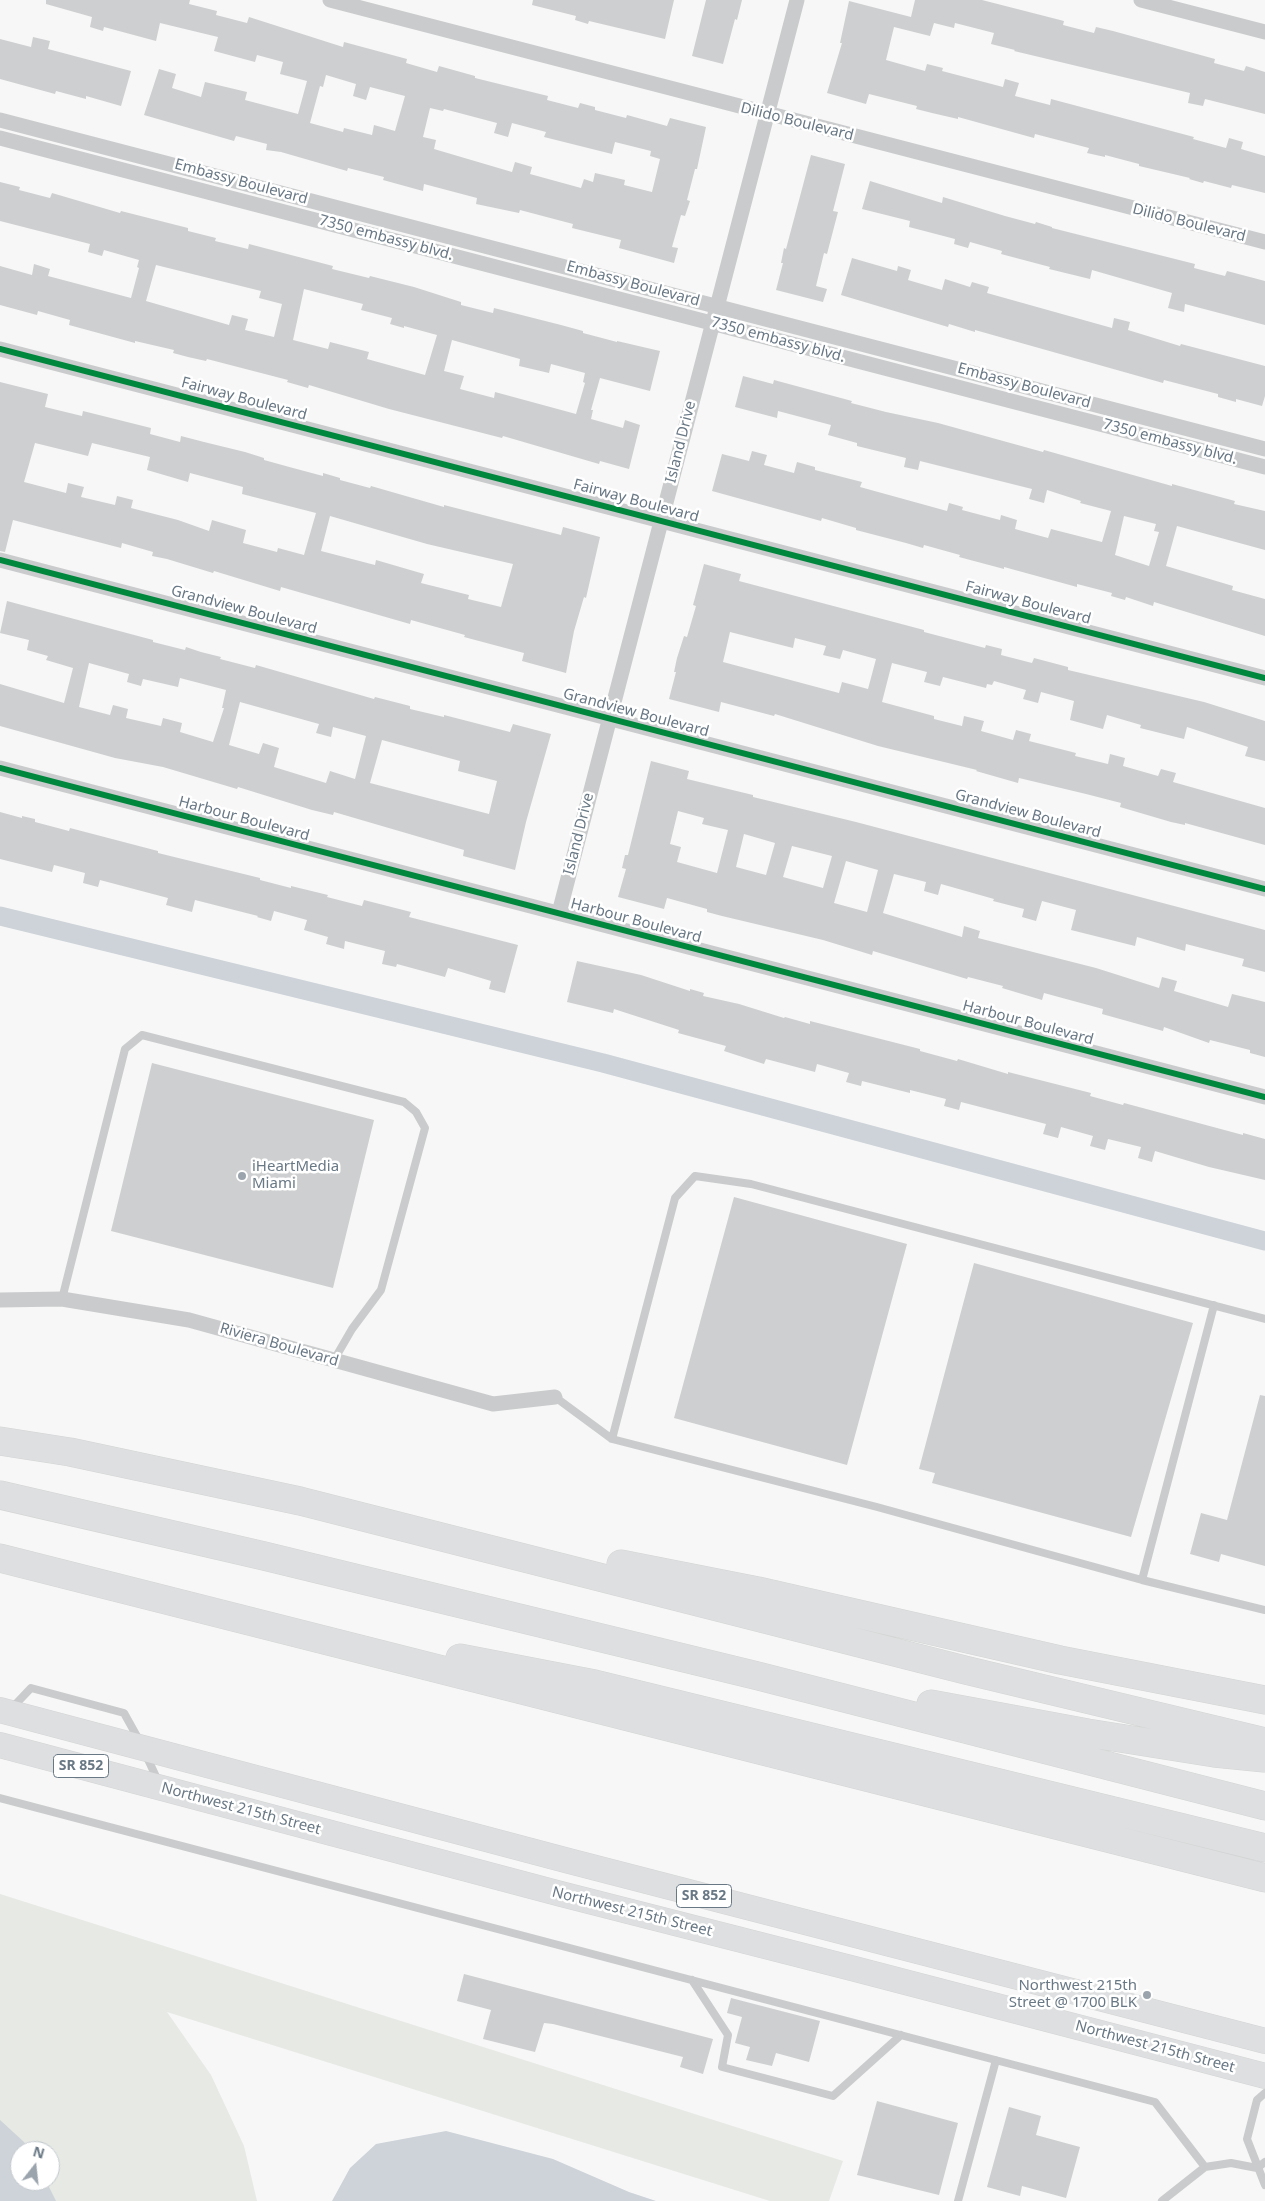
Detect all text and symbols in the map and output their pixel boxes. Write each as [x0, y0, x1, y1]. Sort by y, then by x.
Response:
street label: Dilido Boulevard [739, 99, 855, 145]
street label: Embassy Boulevard [172, 156, 310, 208]
street label: Dilido Boulevard [1131, 200, 1247, 246]
street label: 7350 embassy blvd. [317, 211, 455, 265]
street label: Embassy Boulevard [564, 258, 702, 310]
street label: 7350 embassy blvd. [709, 313, 847, 367]
street label: Embassy Boulevard [955, 360, 1093, 412]
street label: Fairway Boulevard [179, 374, 309, 424]
street label: Island Drive [662, 399, 700, 485]
street label: 7350 embassy blvd. [1101, 415, 1239, 469]
street label: Fairway Boulevard [571, 476, 701, 526]
street label: Fairway Boulevard [963, 578, 1093, 628]
street label: Grandview Boulevard [169, 582, 319, 638]
street label: Grandview Boulevard [561, 685, 711, 741]
street label: Grandview Boulevard [953, 786, 1103, 842]
street label: Island Drive [560, 791, 598, 877]
street label: Harbour Boulevard [177, 793, 311, 845]
street label: Harbour Boulevard [569, 895, 703, 947]
street label: Harbour Boulevard [961, 997, 1095, 1049]
place label: iHeartMedia Miami [252, 1158, 339, 1193]
marker: iHeartMedia Miami [236, 1170, 248, 1182]
street label: Riviera Boulevard [218, 1319, 340, 1371]
road number: SR 852 [54, 1754, 108, 1778]
street label: Northwest 215th Street [159, 1779, 323, 1839]
street label: Northwest 215th Street [550, 1883, 714, 1941]
road number: SR 852 [676, 1884, 732, 1908]
place label: Northwest 215th Street @ 1700 BLK [1009, 1977, 1137, 2012]
marker: Northwest 215th Street @ 1700 BLK [1141, 1989, 1153, 2001]
street label: Northwest 215th Street [1073, 2017, 1237, 2077]
north arrow [10, 2141, 60, 2191]
text: N [31, 2141, 47, 2163]

